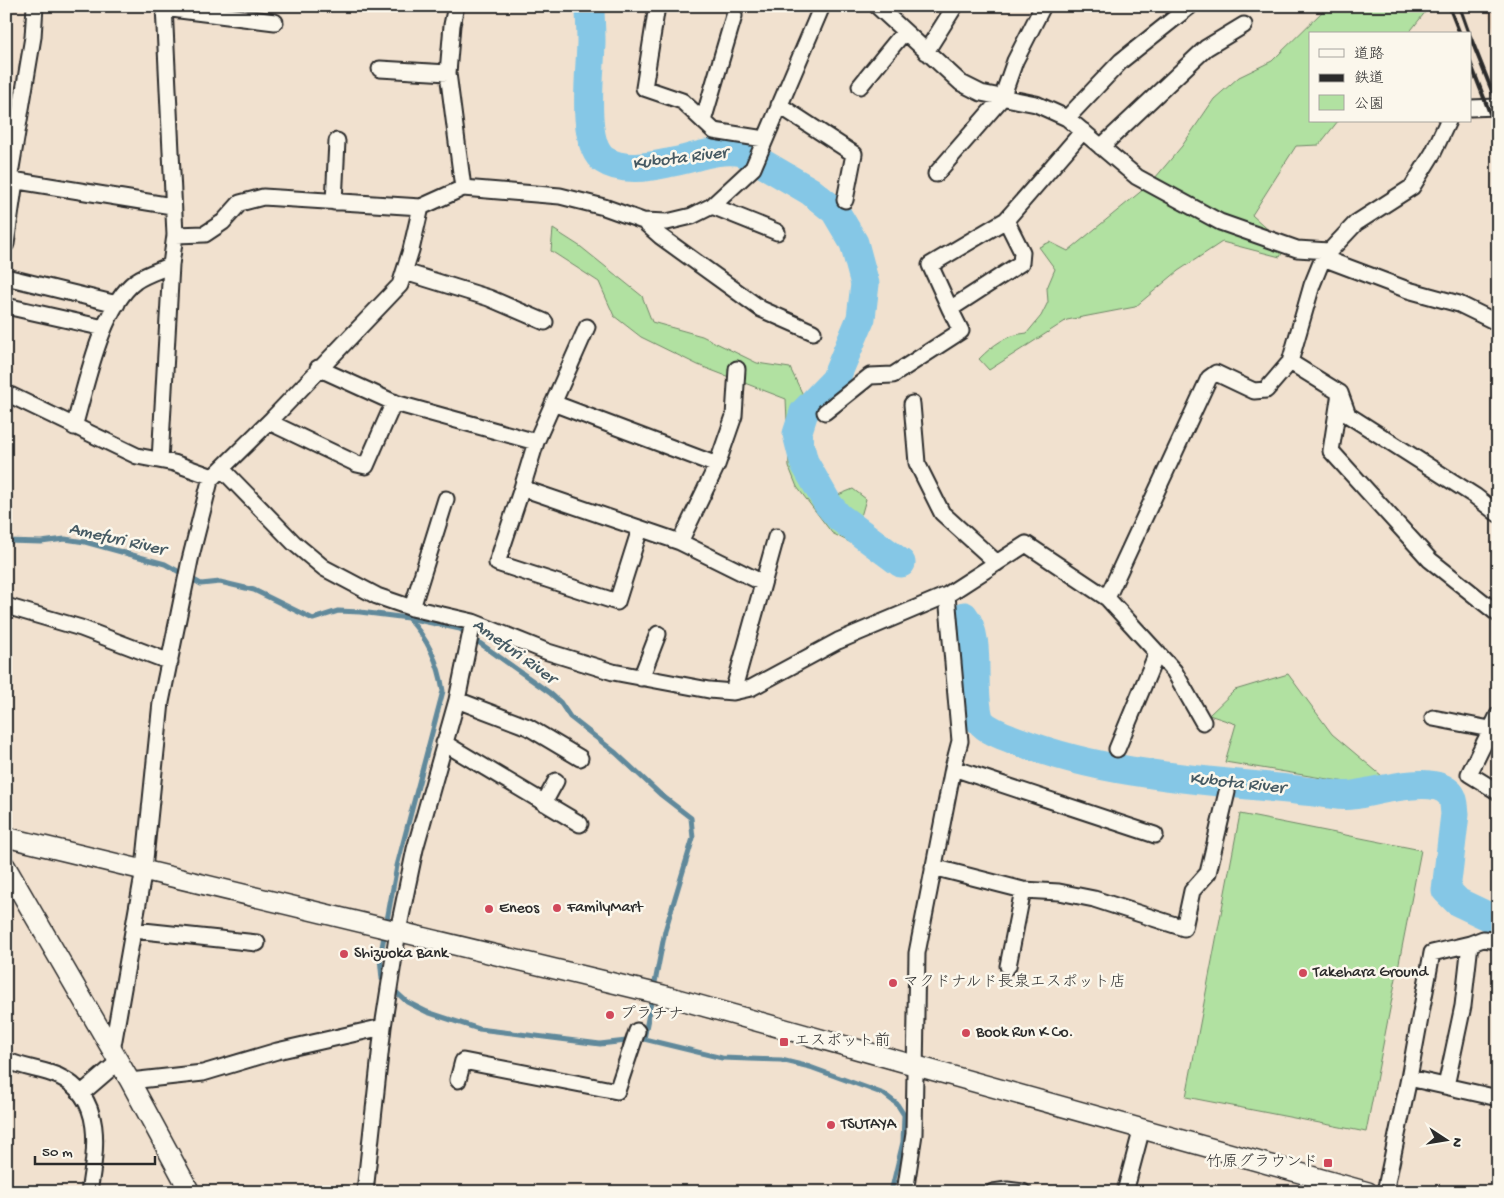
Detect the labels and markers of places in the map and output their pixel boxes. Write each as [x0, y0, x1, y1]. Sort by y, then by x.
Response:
place label: FamilyMart [566, 899, 644, 918]
place label: Eneos [499, 900, 540, 919]
marker: FamilyMart [551, 902, 563, 914]
marker: Eneos [483, 903, 495, 915]
place label: Shizuoka Bank [354, 945, 450, 964]
marker: Shizuoka Bank [338, 948, 350, 960]
place label: Takehara Ground [1312, 964, 1429, 983]
marker: Takehara Ground [1297, 967, 1309, 979]
place label: マクドナルド長泉エスポット店 [903, 972, 1126, 993]
marker: マクドナルド長泉エスポット店 [887, 977, 899, 989]
place label: プラチナ [620, 1005, 684, 1025]
marker: プラチナ [604, 1009, 616, 1021]
place label: Book Run K Co. [975, 1024, 1074, 1043]
marker: Book Run K Co. [960, 1027, 972, 1039]
place label: エスポット前 [794, 1032, 890, 1052]
marker: エスポット前 [778, 1036, 790, 1048]
place label: TSUTAYA [840, 1116, 898, 1135]
marker: TSUTAYA [825, 1119, 837, 1131]
place label: 竹原グラウンド [1206, 1153, 1318, 1173]
marker: 竹原グラウンド [1322, 1157, 1334, 1169]

